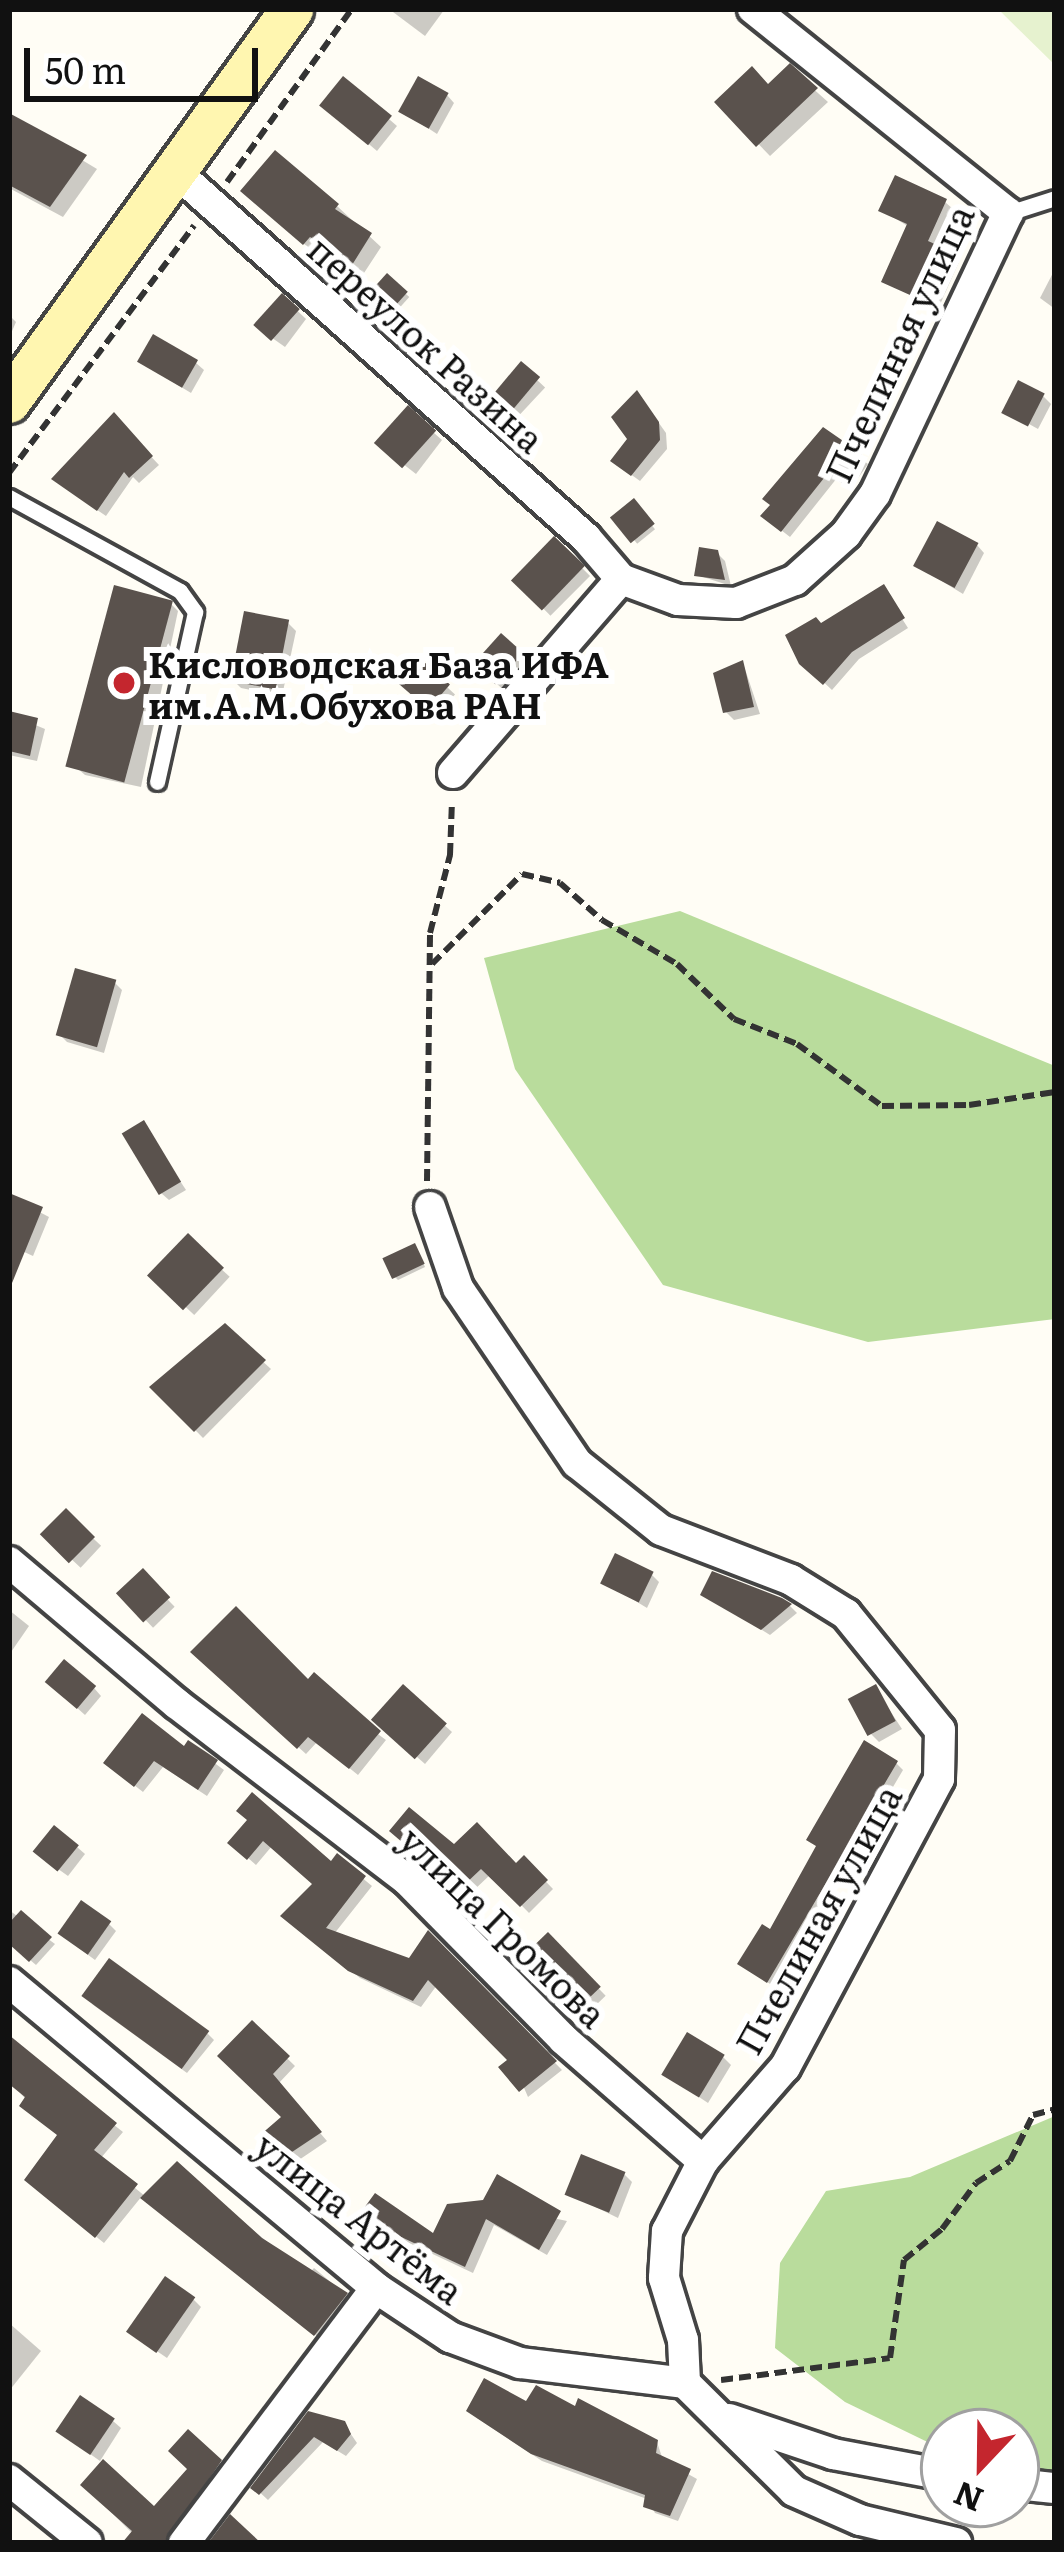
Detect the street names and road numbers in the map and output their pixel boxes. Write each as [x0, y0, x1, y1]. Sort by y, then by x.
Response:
street label: Пчелиная улица [815, 198, 981, 488]
street label: переулок Разина [300, 226, 554, 460]
street label: Пчелиная улица [725, 1777, 909, 2061]
street label: улица Громова [392, 1817, 616, 2035]
street label: улица Артёма [247, 2122, 473, 2312]

